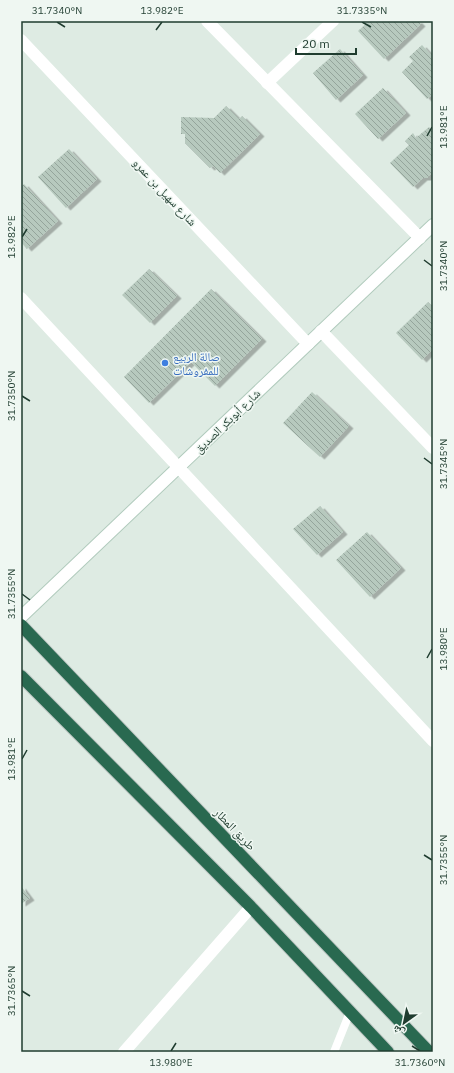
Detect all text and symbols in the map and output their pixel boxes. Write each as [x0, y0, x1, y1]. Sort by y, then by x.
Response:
text: 31.7340°N [32, 4, 82, 17]
text: 13.982°E [140, 4, 184, 17]
text: 31.7335°N [337, 4, 387, 17]
scale bar [296, 30, 356, 56]
text: 20 m [302, 36, 330, 51]
text: 13.981°E [437, 105, 450, 149]
street label: شارع سهيل بن عمرو [129, 155, 200, 230]
text: 13.982°E [5, 215, 18, 259]
text: 31.7340°N [437, 241, 450, 291]
place label: صالة الربيع للمفروشات [173, 349, 220, 378]
marker: صالة الربيع للمفروشات [160, 358, 170, 368]
text: 31.7350°N [5, 371, 18, 421]
street label: شارع أبوبكر الصديق [191, 386, 264, 457]
text: 31.7345°N [437, 439, 450, 489]
text: 31.7355°N [5, 569, 18, 619]
text: 13.980°E [437, 627, 450, 671]
text: 13.981°E [5, 737, 18, 781]
street label: طريق المطار [210, 804, 259, 853]
text: 31.7355°N [437, 835, 450, 885]
text: 31.7365°N [5, 966, 18, 1016]
north arrow [384, 1003, 424, 1043]
text: ش [390, 1021, 408, 1040]
text: 13.980°E [149, 1056, 193, 1069]
text: 31.7360°N [395, 1056, 445, 1069]

